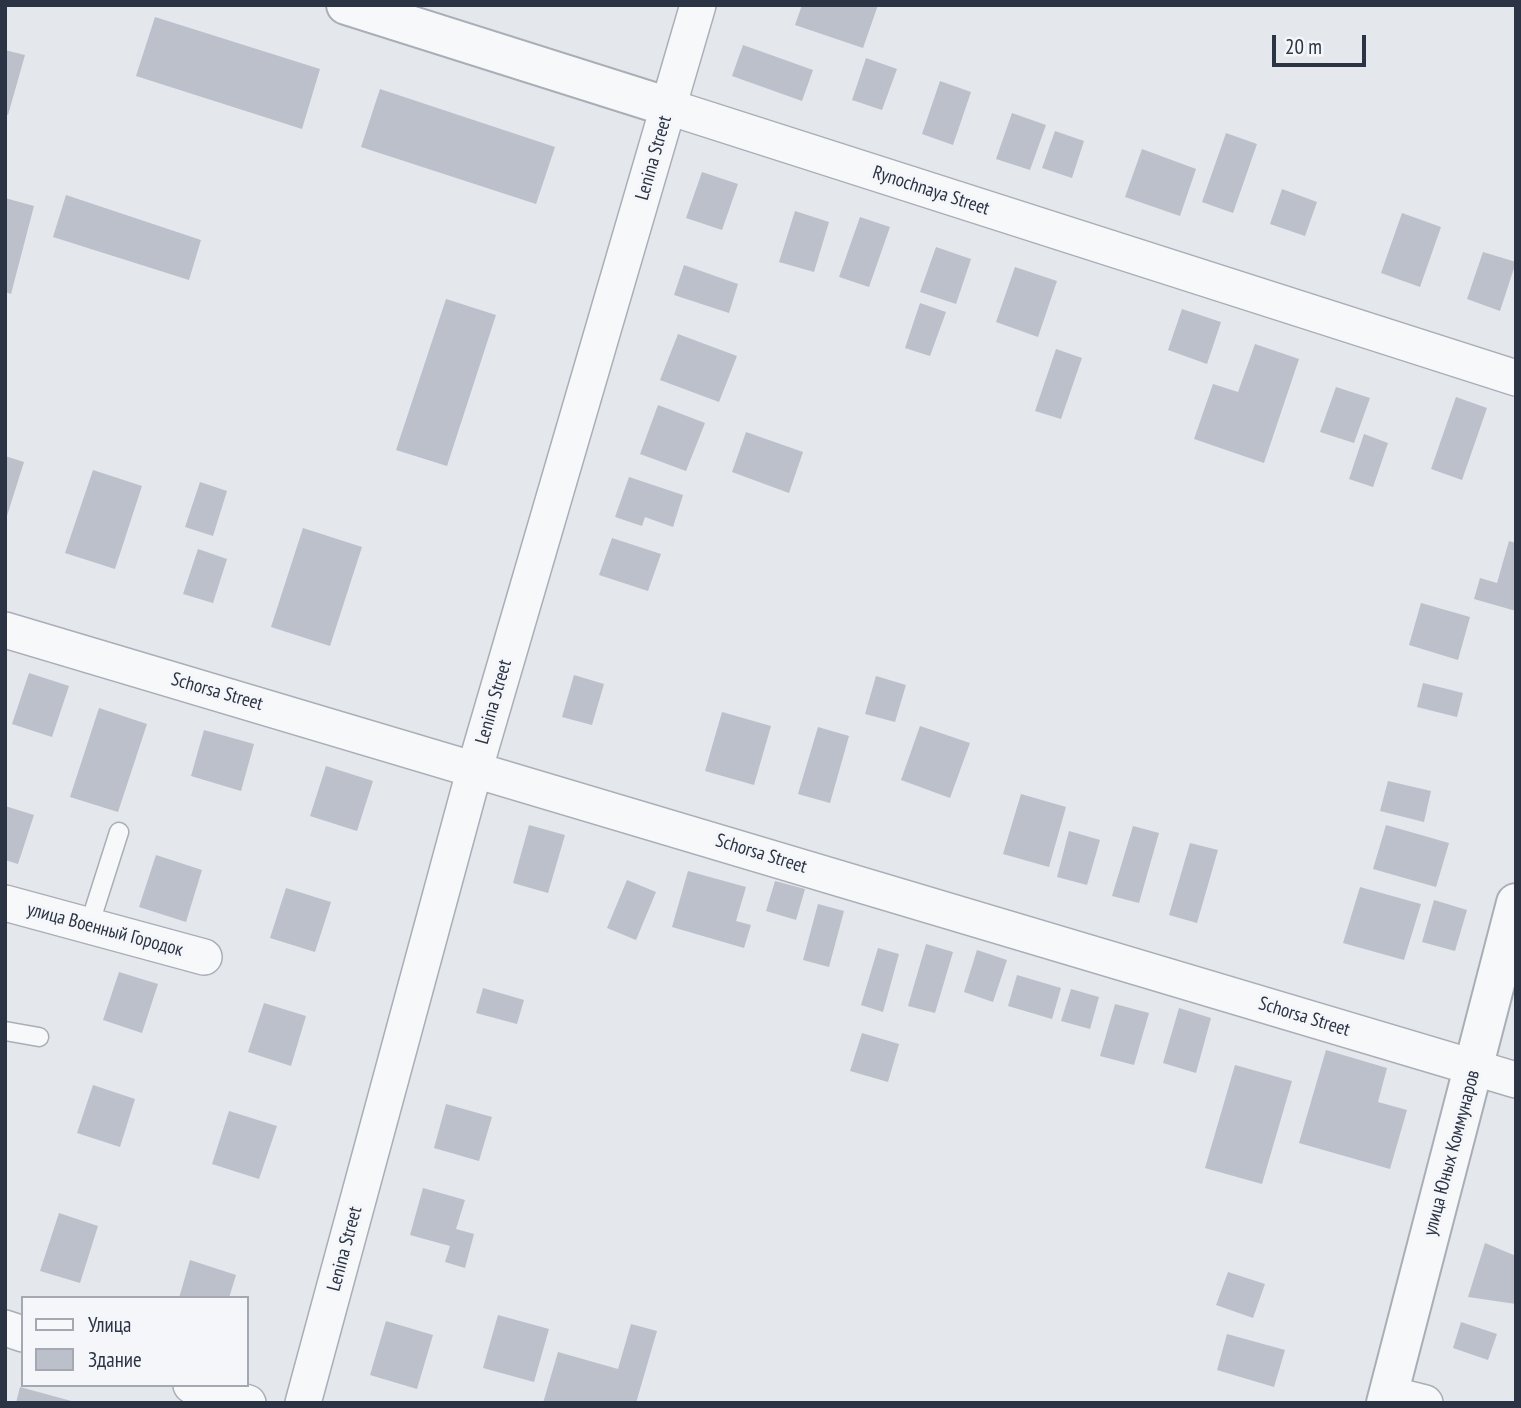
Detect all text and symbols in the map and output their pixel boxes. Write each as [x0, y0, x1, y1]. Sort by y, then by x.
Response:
scale bar [1276, 21, 1370, 65]
text: 20 m [1285, 33, 1322, 60]
street label: Lenina Street [631, 113, 677, 203]
street label: Rynochnaya Street [870, 161, 992, 221]
street label: Lenina Street [471, 657, 517, 747]
street label: Schorsa Street [169, 668, 265, 716]
street label: Schorsa Street [713, 829, 809, 879]
street label: улица Военный Городок [24, 898, 186, 962]
street label: Schorsa Street [1256, 992, 1352, 1042]
street label: улица Юных Коммунаров [1419, 1068, 1485, 1238]
street label: Lenina Street [323, 1204, 367, 1294]
legend [21, 1296, 248, 1387]
text: Улица [88, 1311, 131, 1338]
text: Здание [88, 1346, 142, 1373]

